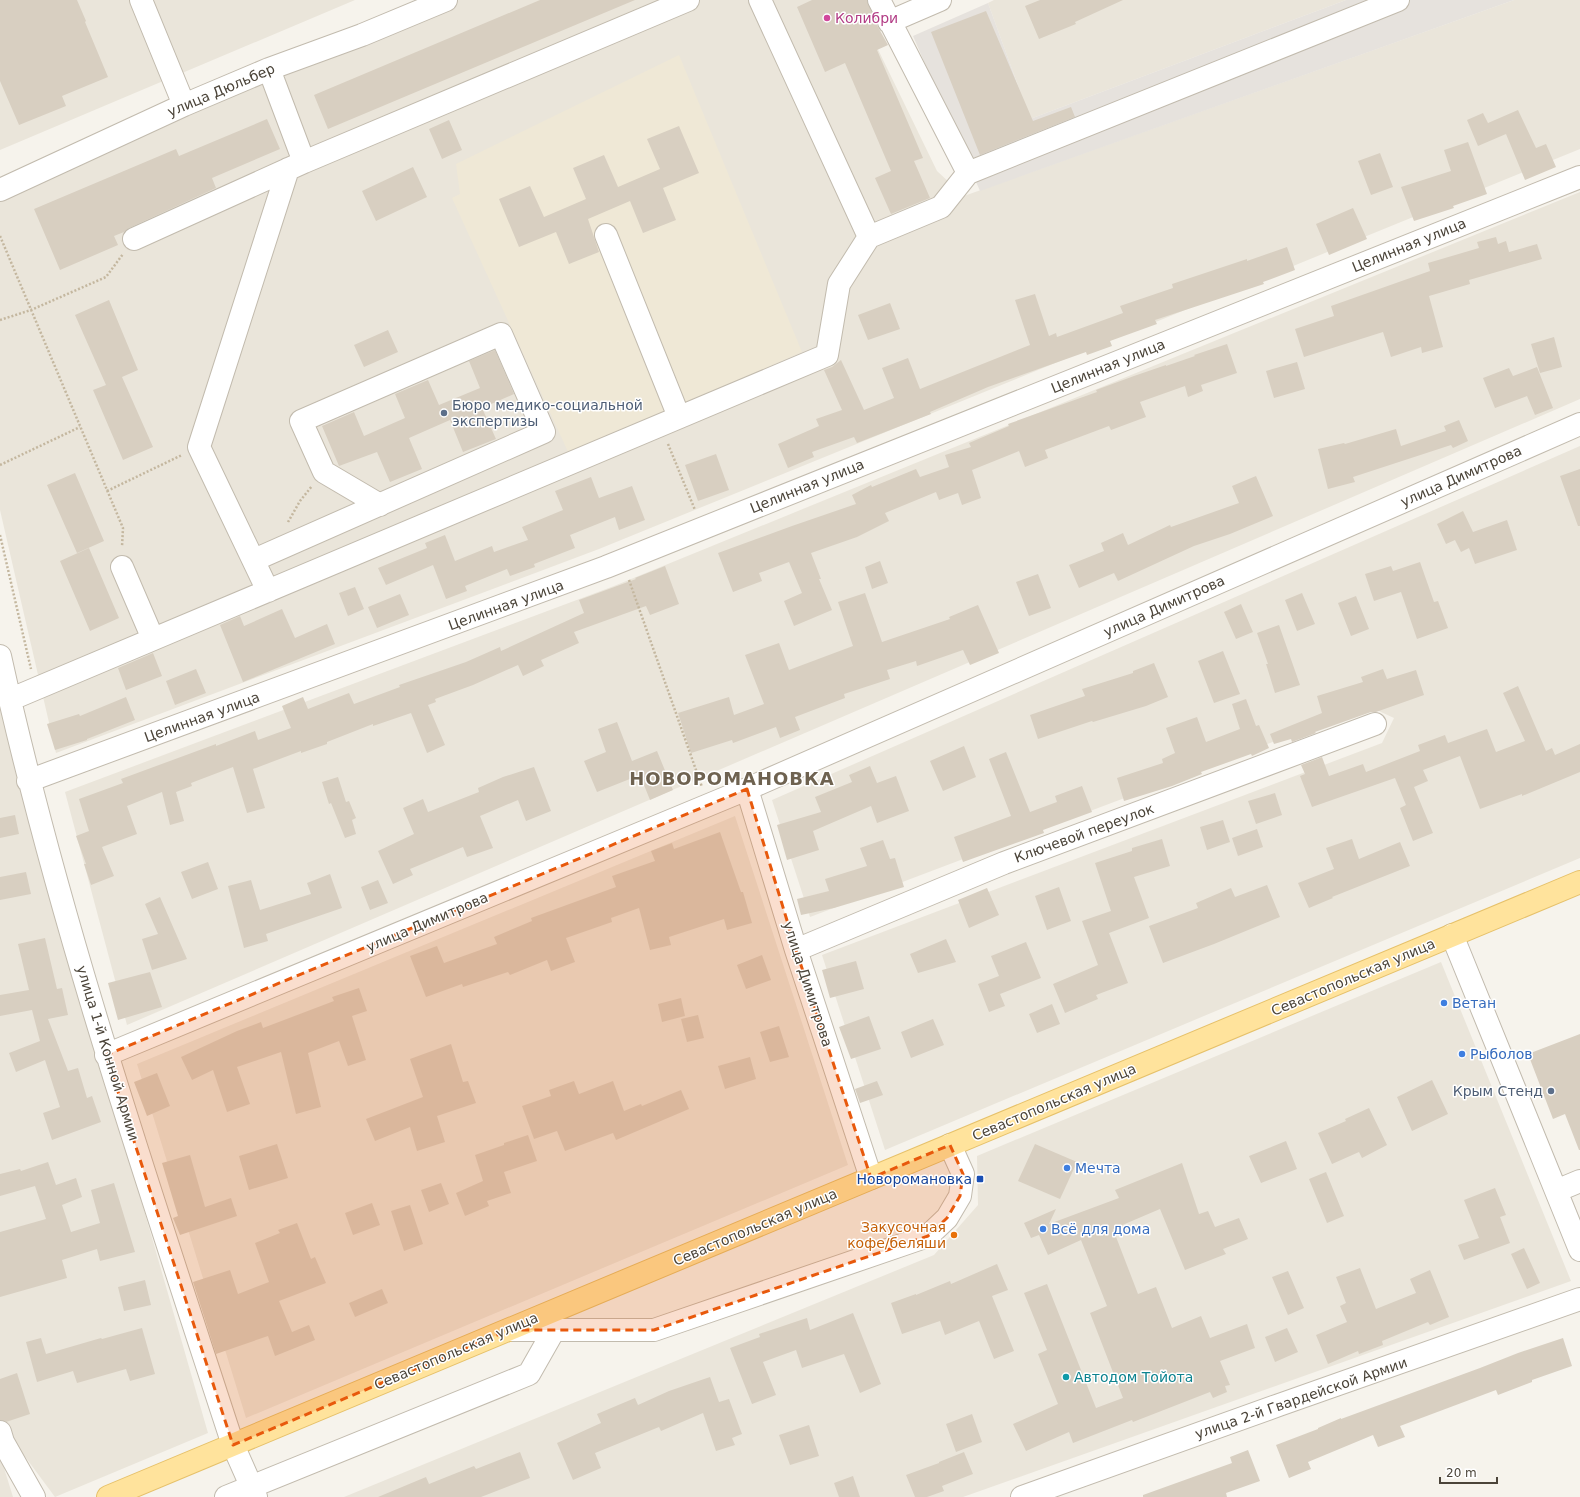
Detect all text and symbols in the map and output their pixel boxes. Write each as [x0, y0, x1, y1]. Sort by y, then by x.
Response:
place label: Колибри [835, 10, 898, 26]
marker: Колибри [822, 13, 832, 23]
street label: улица Дюльбер [165, 60, 277, 120]
street label: Целинная улица [1350, 215, 1468, 275]
street label: Целинная улица [1049, 336, 1167, 396]
place label: Бюро медико-социальной экспертизы [452, 397, 643, 429]
marker: Бюро медико-социальной экспертизы [439, 408, 449, 418]
street label: улица Димитрова [1398, 442, 1524, 510]
street label: Целинная улица [748, 456, 866, 516]
street label: улица Димитрова [1101, 572, 1227, 640]
street label: Целинная улица [446, 577, 566, 633]
street label: Целинная улица [142, 689, 262, 745]
district label: НОВОРОМАНОВКА [629, 768, 835, 789]
street label: Ключевой переулок [1012, 800, 1156, 866]
street label: улица Димитрова [364, 889, 490, 955]
street label: улица Димитрова [780, 919, 836, 1049]
street label: Севастопольская улица [1269, 935, 1437, 1019]
street label: улица 1-й Конной Армии [74, 963, 142, 1143]
place label: Ветан [1452, 995, 1496, 1011]
marker: Ветан [1439, 998, 1449, 1008]
place label: Рыболов [1470, 1046, 1532, 1062]
marker: Рыболов [1457, 1049, 1467, 1059]
street label: Севастопольская улица [970, 1060, 1138, 1144]
place label: Крым Стенд [1453, 1083, 1543, 1099]
marker: Крым Стенд [1546, 1086, 1556, 1096]
place label: Мечта [1075, 1160, 1121, 1176]
marker: Мечта [1062, 1163, 1072, 1173]
place label: Новоромановка [856, 1171, 972, 1187]
marker: Новоромановка [975, 1174, 985, 1184]
street label: Севастопольская улица [671, 1185, 839, 1269]
place label: Закусочная кофе/беляши [847, 1219, 946, 1251]
place label: Всё для дома [1051, 1221, 1150, 1237]
marker: Всё для дома [1038, 1224, 1048, 1234]
marker: Закусочная кофе/беляши [949, 1230, 959, 1240]
street label: Севастопольская улица [372, 1309, 540, 1393]
street label: улица 2-й Гвардейской Армии [1193, 1354, 1409, 1442]
place label: Автодом Тойота [1074, 1369, 1193, 1385]
marker: Автодом Тойота [1061, 1372, 1071, 1382]
scale bar [1440, 1459, 1497, 1485]
text: 20 m [1446, 1466, 1477, 1480]

